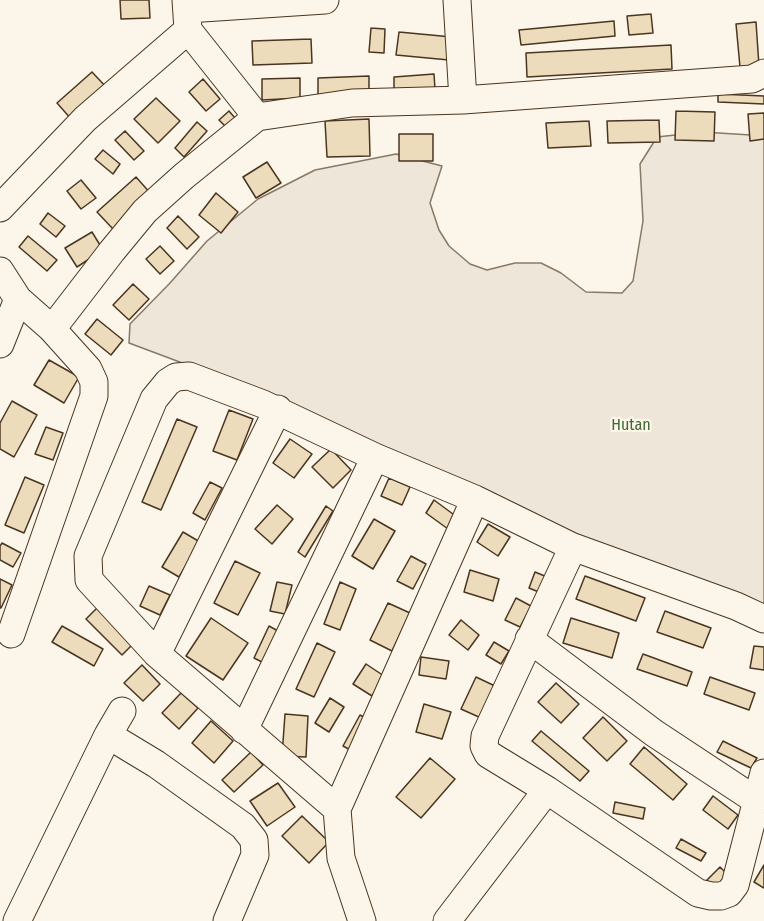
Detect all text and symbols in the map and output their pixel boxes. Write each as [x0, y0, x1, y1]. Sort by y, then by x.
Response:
park label: Hutan [611, 416, 651, 436]

